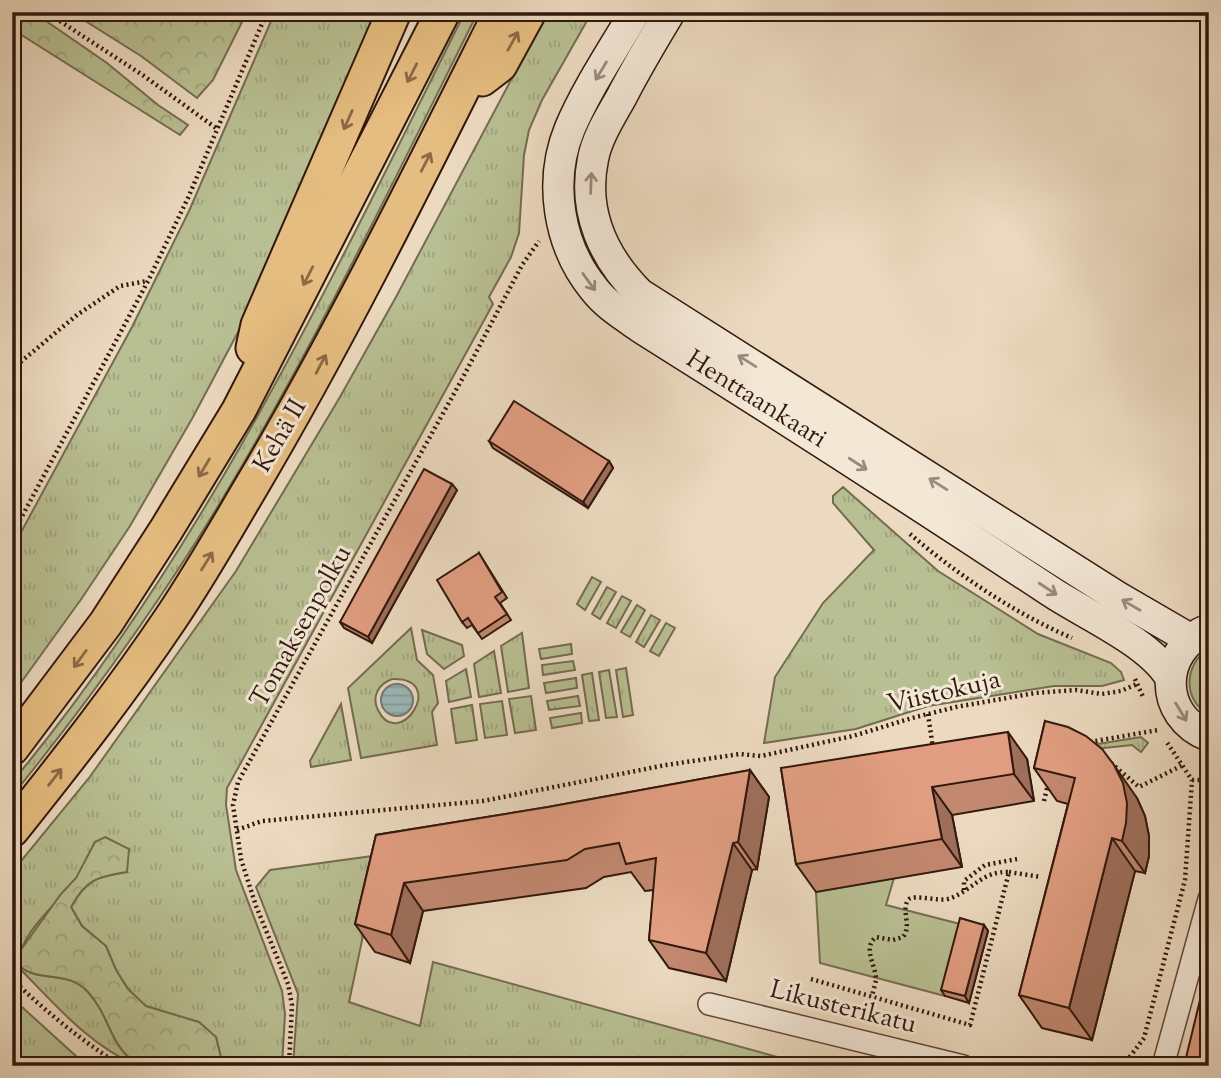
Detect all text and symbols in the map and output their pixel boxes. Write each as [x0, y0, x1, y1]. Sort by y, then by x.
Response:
one-way arrow [506, 31, 520, 51]
one-way arrow [594, 60, 607, 81]
one-way arrow [405, 62, 419, 83]
one-way arrow [341, 109, 354, 130]
one-way arrow [420, 152, 434, 173]
one-way arrow [585, 172, 598, 195]
one-way arrow [301, 265, 315, 285]
one-way arrow [582, 272, 597, 291]
street label: Henttaankaari [678, 342, 834, 458]
one-way arrow [315, 354, 329, 375]
one-way arrow [737, 354, 757, 368]
street label: Kehä II [245, 392, 317, 480]
one-way arrow [196, 458, 210, 478]
one-way arrow [847, 458, 867, 472]
one-way arrow [929, 477, 949, 491]
street label: Tomaksenpolku [242, 539, 362, 715]
one-way arrow [201, 551, 215, 571]
one-way arrow [1037, 583, 1057, 597]
one-way arrow [1121, 598, 1141, 612]
one-way arrow [73, 649, 87, 668]
street label: Viistokuja [884, 662, 1004, 724]
one-way arrow [1174, 702, 1188, 722]
one-way arrow [47, 768, 62, 786]
street label: Likusterikatu [766, 972, 920, 1044]

